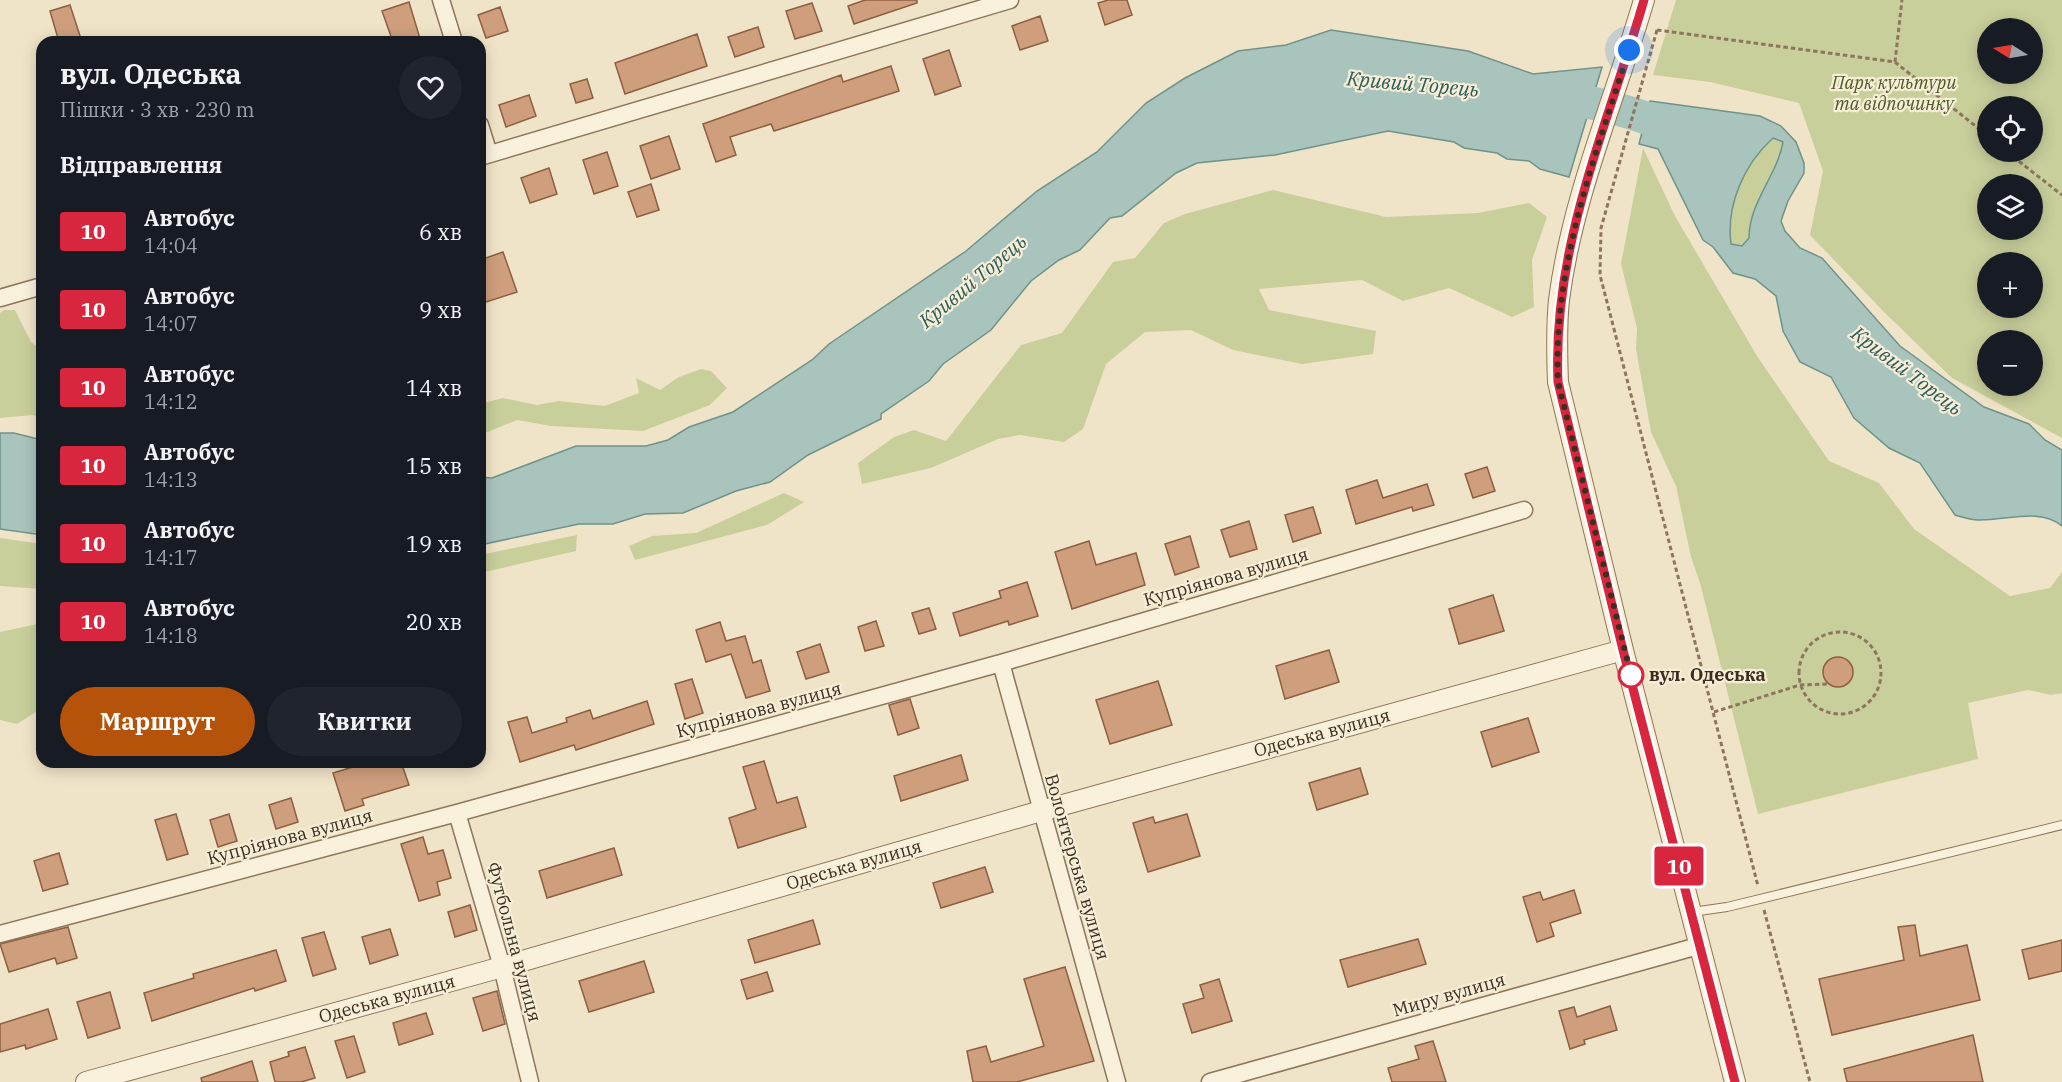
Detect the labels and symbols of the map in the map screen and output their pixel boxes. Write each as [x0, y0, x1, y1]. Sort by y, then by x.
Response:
north arrow [1977, 18, 2043, 84]
your location [1614, 35, 1644, 65]
water label: Кривий Торець [1345, 64, 1480, 103]
park label: Парк культури та відпочинку [1830, 71, 1957, 115]
water label: Кривий Торець [912, 228, 1032, 334]
water label: Кривий Торець [1845, 319, 1968, 421]
street label: Купріянова вулиця [1141, 542, 1311, 611]
marker: вул. Одеська [1618, 662, 1644, 688]
place label: вул. Одеська [1649, 663, 1766, 686]
street label: Купріянова вулиця [674, 676, 844, 743]
street label: Одеська вулиця [1251, 703, 1393, 762]
street label: Волонтерська вулиця [1040, 771, 1115, 963]
street label: Купріянова вулиця [205, 803, 375, 870]
street label: Одеська вулиця [783, 834, 924, 895]
line badge: 10 [1652, 846, 1706, 886]
street label: Футбольна вулиця [482, 859, 547, 1024]
street label: Миру вулиця [1390, 967, 1508, 1022]
street label: Одеська вулиця [316, 969, 458, 1028]

